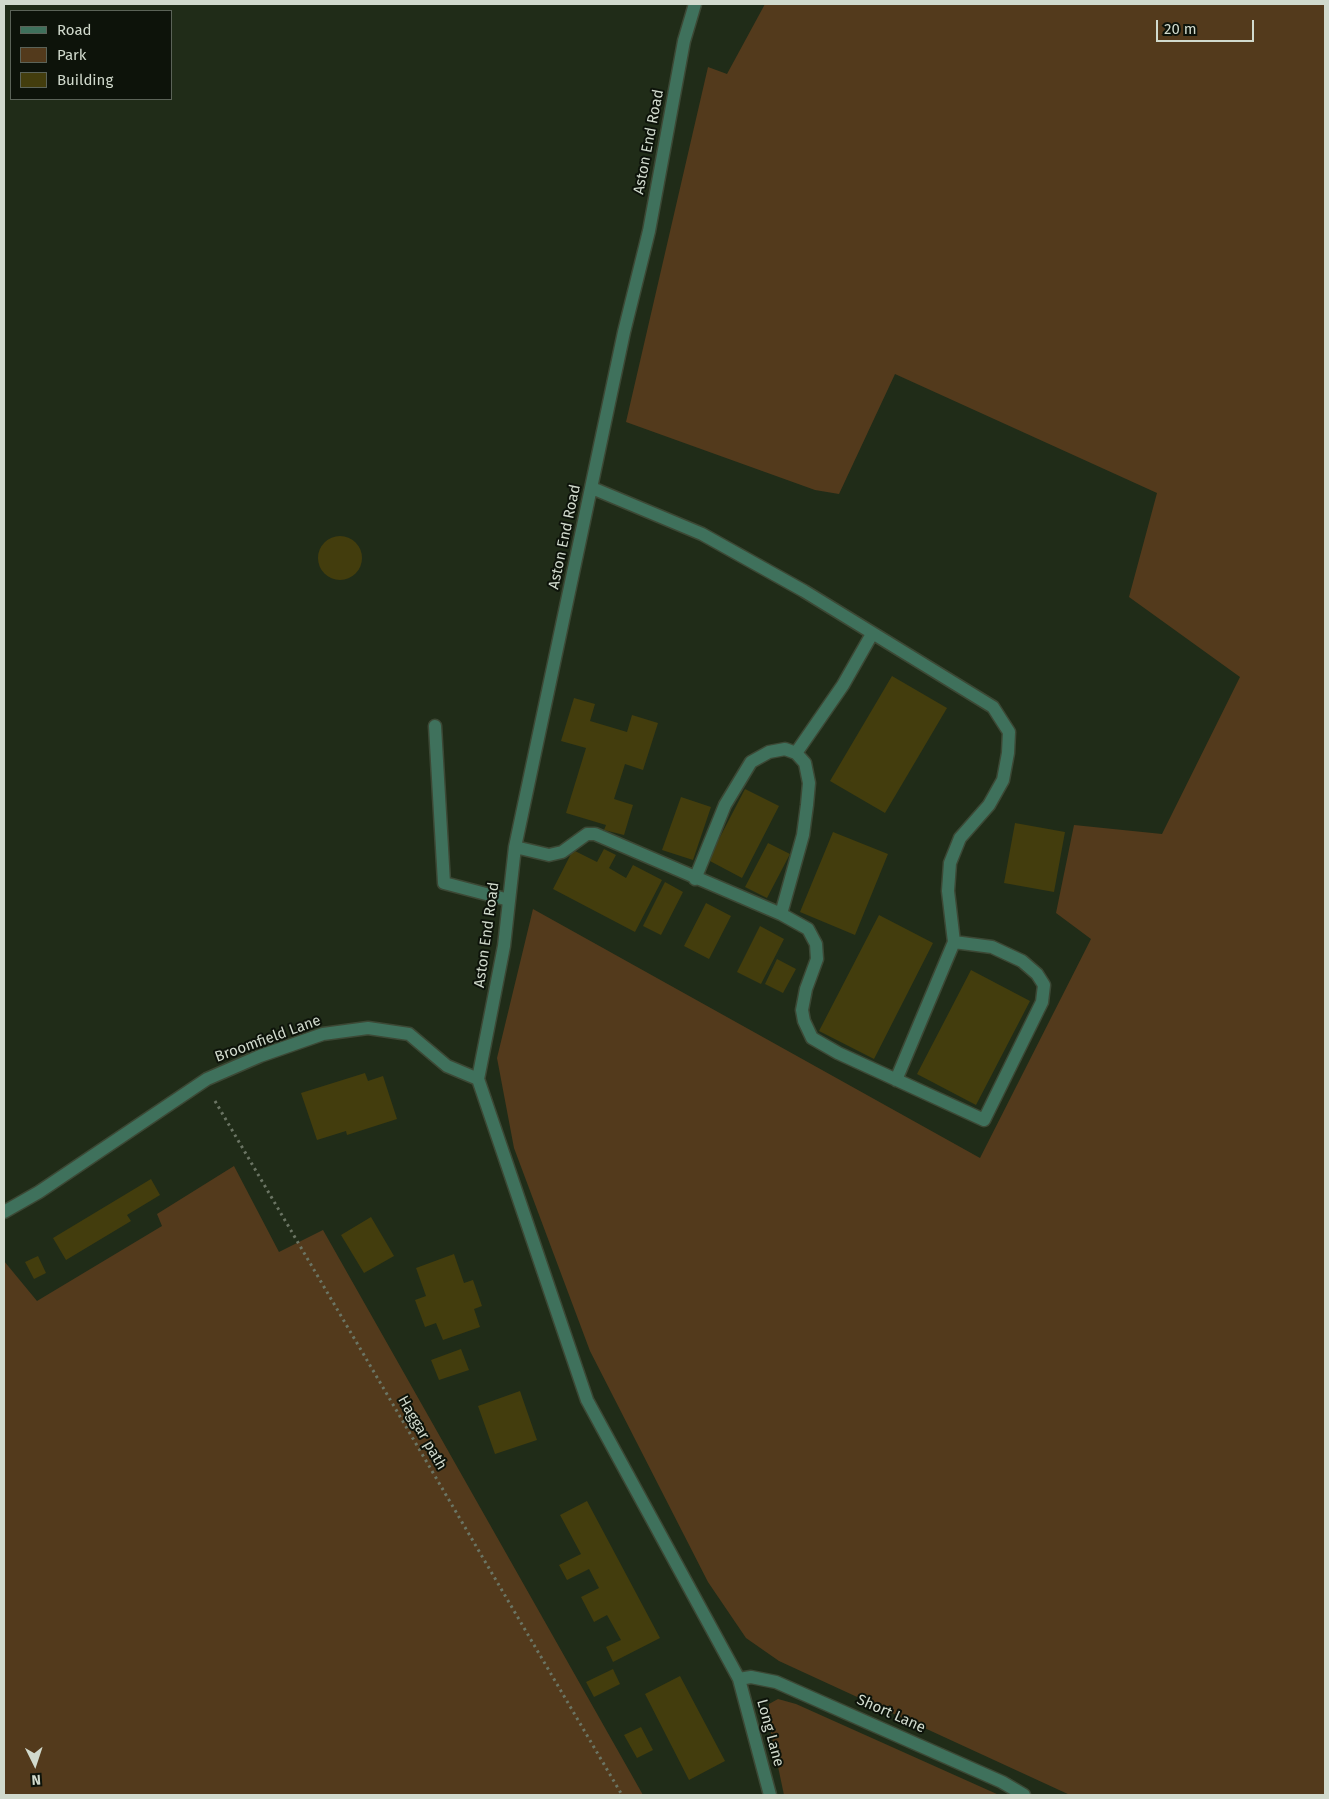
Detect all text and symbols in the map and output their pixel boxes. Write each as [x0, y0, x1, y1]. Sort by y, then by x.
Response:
legend [10, 10, 172, 100]
scale bar [1159, 10, 1256, 42]
text: 20 m [1164, 20, 1197, 38]
text: Road [57, 21, 92, 39]
text: Park [57, 46, 87, 64]
text: Building [57, 71, 113, 89]
street label: Aston End Road [630, 88, 668, 196]
street label: Aston End Road [545, 483, 585, 591]
street label: Aston End Road [471, 881, 503, 989]
street label: Broomfield Lane [213, 1012, 323, 1066]
street label: Haggar path [394, 1393, 450, 1473]
street label: Short Lane [854, 1691, 928, 1737]
street label: Long Lane [752, 1697, 788, 1769]
north arrow [10, 1739, 60, 1789]
text: N [31, 1771, 41, 1788]

